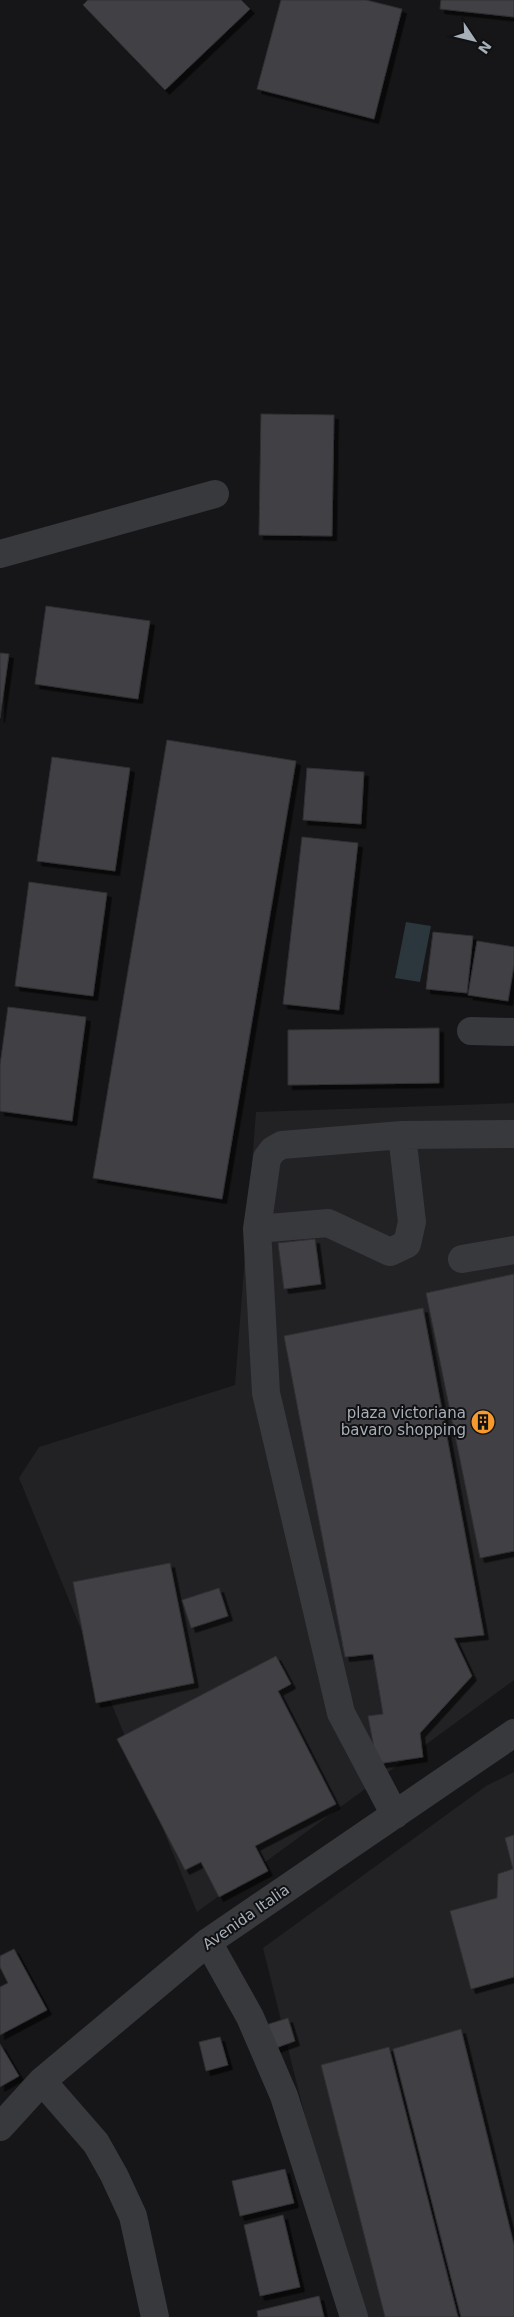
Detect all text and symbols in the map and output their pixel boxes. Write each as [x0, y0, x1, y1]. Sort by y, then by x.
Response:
north arrow [449, 15, 499, 65]
text: N [475, 38, 495, 57]
place label: plaza victoriana bavaro shopping [341, 1404, 466, 1439]
building icon: plaza victoriana bavaro shopping [470, 1409, 496, 1435]
street label: Avenida Italia [199, 1880, 293, 1954]

